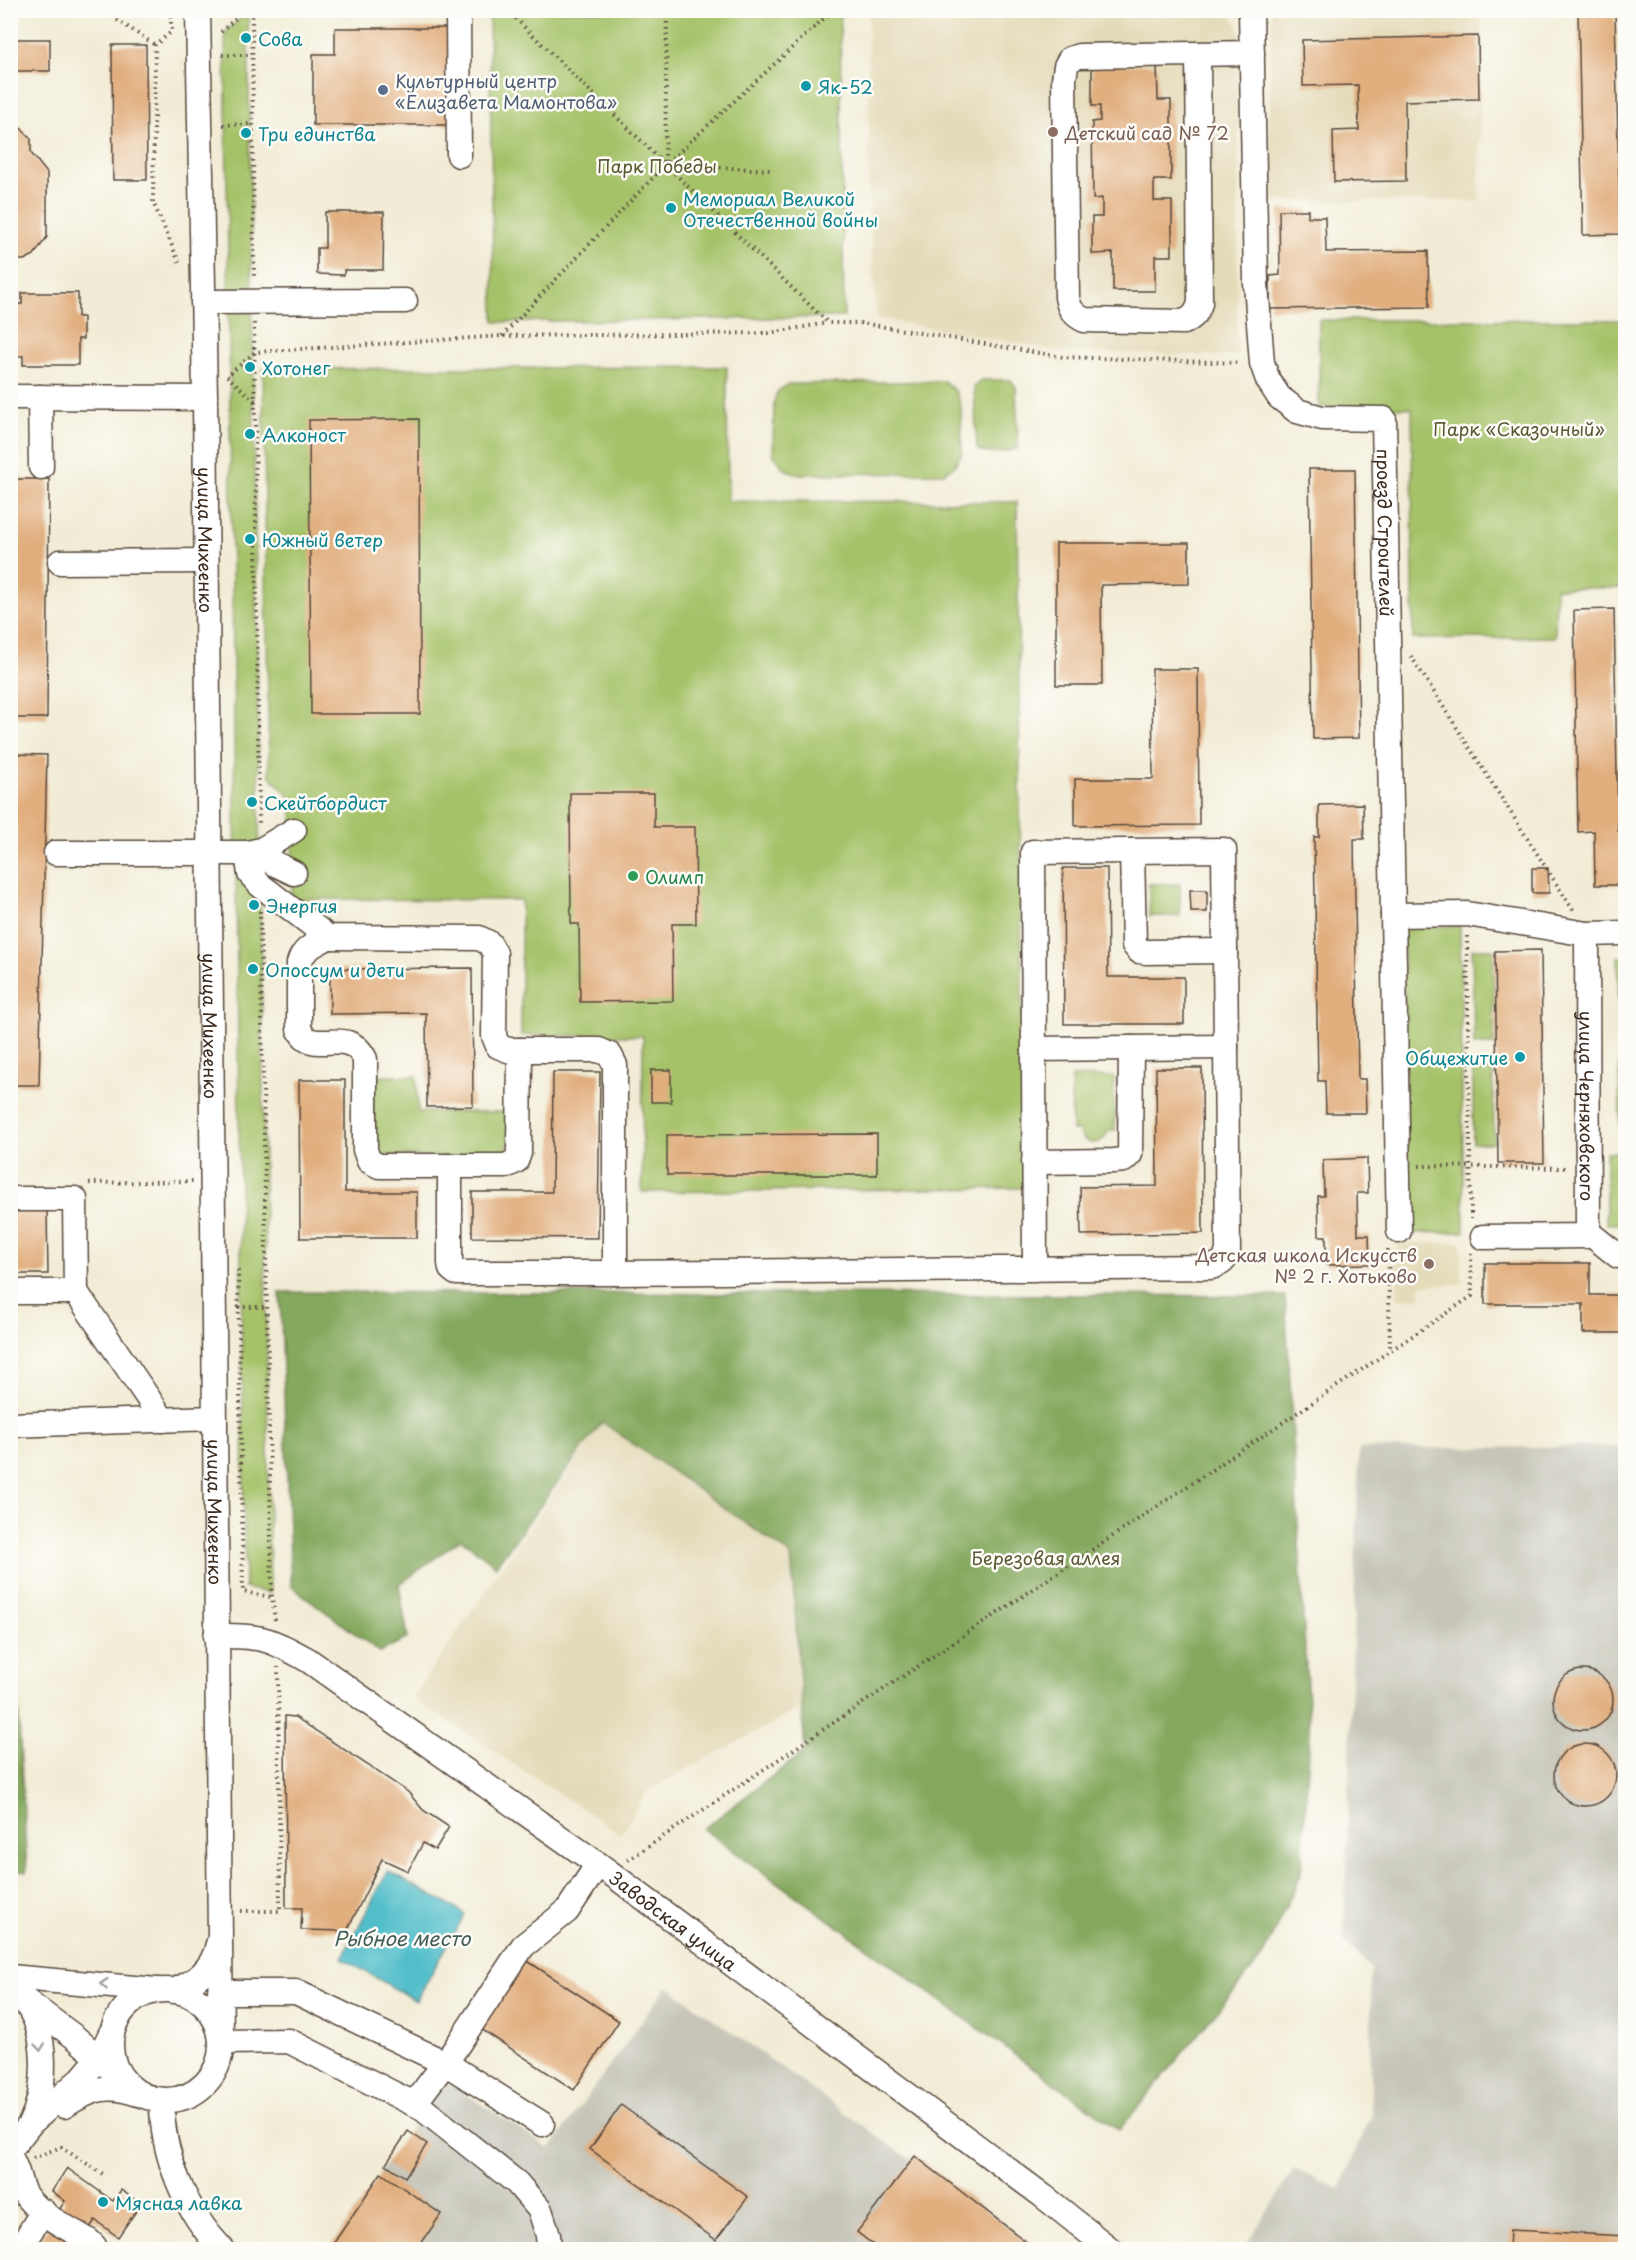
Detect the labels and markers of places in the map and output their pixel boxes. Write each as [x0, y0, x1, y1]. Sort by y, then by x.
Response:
place label: Сова [258, 25, 303, 52]
marker: Сова [239, 31, 253, 45]
place label: Культурный центр «Елизавета Мамонтова» [395, 67, 617, 115]
place label: Як-52 [818, 73, 873, 100]
marker: Як-52 [799, 79, 813, 93]
marker: Культурный центр «Елизавета Мамонтова» [376, 83, 390, 97]
place label: Детский сад № 72 [1064, 119, 1229, 146]
place label: Три единства [258, 120, 376, 147]
marker: Детский сад № 72 [1046, 125, 1060, 139]
marker: Три единства [239, 126, 253, 140]
place label: Мемориал Великой Отечественной войны [683, 185, 878, 233]
marker: Мемориал Великой Отечественной войны [664, 201, 678, 215]
place label: Хотонег [262, 354, 331, 381]
marker: Хотонег [243, 360, 257, 374]
place label: Алконост [262, 421, 346, 448]
marker: Алконост [243, 427, 257, 441]
place label: Южный ветер [262, 526, 383, 553]
marker: Южный ветер [243, 532, 257, 546]
place label: Скейтбордист [264, 789, 387, 816]
marker: Скейтбордист [245, 795, 259, 809]
place label: Олимп [645, 863, 704, 890]
marker: Олимп [626, 869, 640, 883]
place label: Энергия [266, 892, 338, 919]
marker: Энергия [247, 898, 261, 912]
place label: Опоссум и дети [265, 956, 405, 983]
marker: Опоссум и дети [246, 962, 260, 976]
place label: Общежитие [1405, 1044, 1508, 1071]
marker: Общежитие [1513, 1050, 1527, 1064]
place label: Детская школа Искусств № 2 г. Хотьково [1195, 1241, 1417, 1289]
marker: Детская школа Искусств № 2 г. Хотьково [1422, 1257, 1436, 1271]
place label: Мясная лавка [115, 2189, 243, 2216]
marker: Мясная лавка [96, 2195, 110, 2209]

